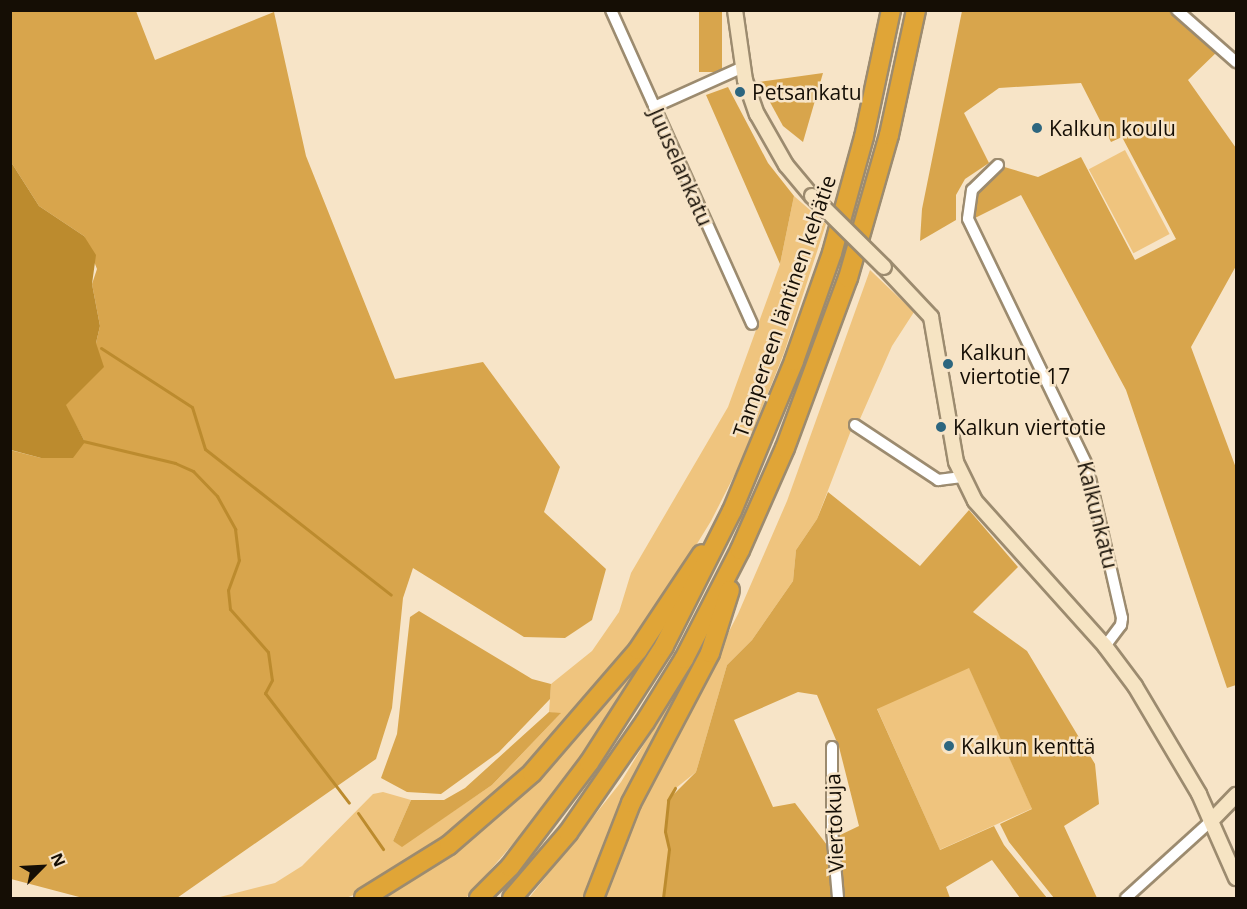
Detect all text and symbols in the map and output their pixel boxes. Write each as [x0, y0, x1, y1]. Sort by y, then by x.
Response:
place label: Petsankatu [752, 79, 862, 105]
marker: Petsankatu [733, 85, 747, 99]
street label: Juuselankatu [644, 104, 718, 230]
place label: Kalkun koulu [1049, 115, 1176, 141]
marker: Kalkun koulu [1030, 121, 1044, 135]
street label: Tampereen läntinen kehätie [727, 172, 841, 440]
place label: Kalkun viertotie 17 [960, 339, 1070, 389]
marker: Kalkun viertotie 17 [941, 357, 955, 371]
place label: Kalkun viertotie [953, 414, 1106, 440]
marker: Kalkun viertotie [934, 420, 948, 434]
street label: Kalkunkatu [1073, 459, 1123, 571]
place label: Kalkun kenttä [961, 733, 1095, 759]
marker: Kalkun kenttä [942, 739, 956, 753]
street label: Viertokuja [820, 773, 848, 873]
north arrow [12, 837, 72, 897]
text: N [46, 849, 71, 870]

